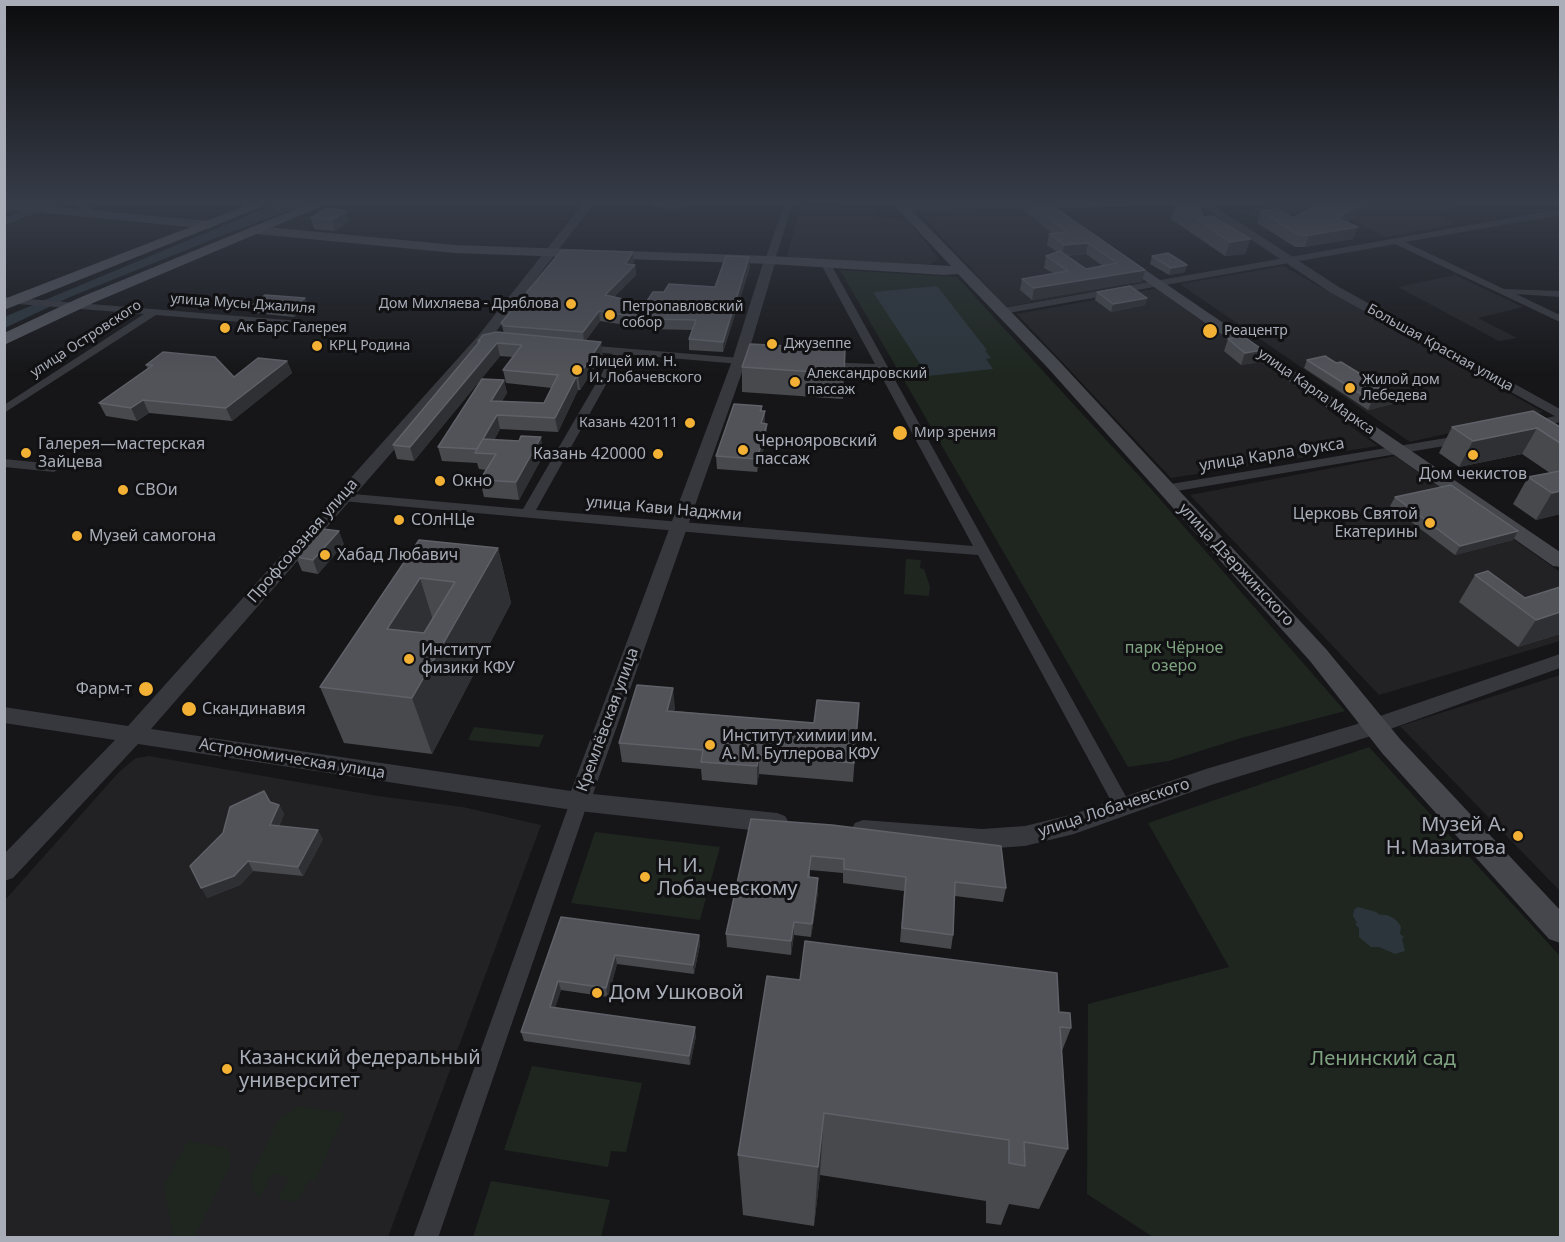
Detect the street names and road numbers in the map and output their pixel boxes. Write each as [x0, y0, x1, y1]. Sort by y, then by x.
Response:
street label: улица Мусы Джалиля [170, 291, 316, 317]
street label: улица Островского [27, 297, 145, 381]
street label: Большая Красная улица [1364, 301, 1516, 395]
street label: улица Карла Маркса [1254, 345, 1378, 439]
street label: улица Карла Фукса [1198, 434, 1346, 476]
street label: Профсоюзная улица [244, 475, 362, 607]
street label: улица Кави Наджми [585, 493, 743, 525]
street label: улица Дзержинского [1174, 500, 1298, 630]
street label: Кремлёвская улица [573, 645, 643, 795]
street label: Астрономическая улица [198, 735, 386, 783]
street label: улица Лобачевского [1036, 774, 1192, 842]

